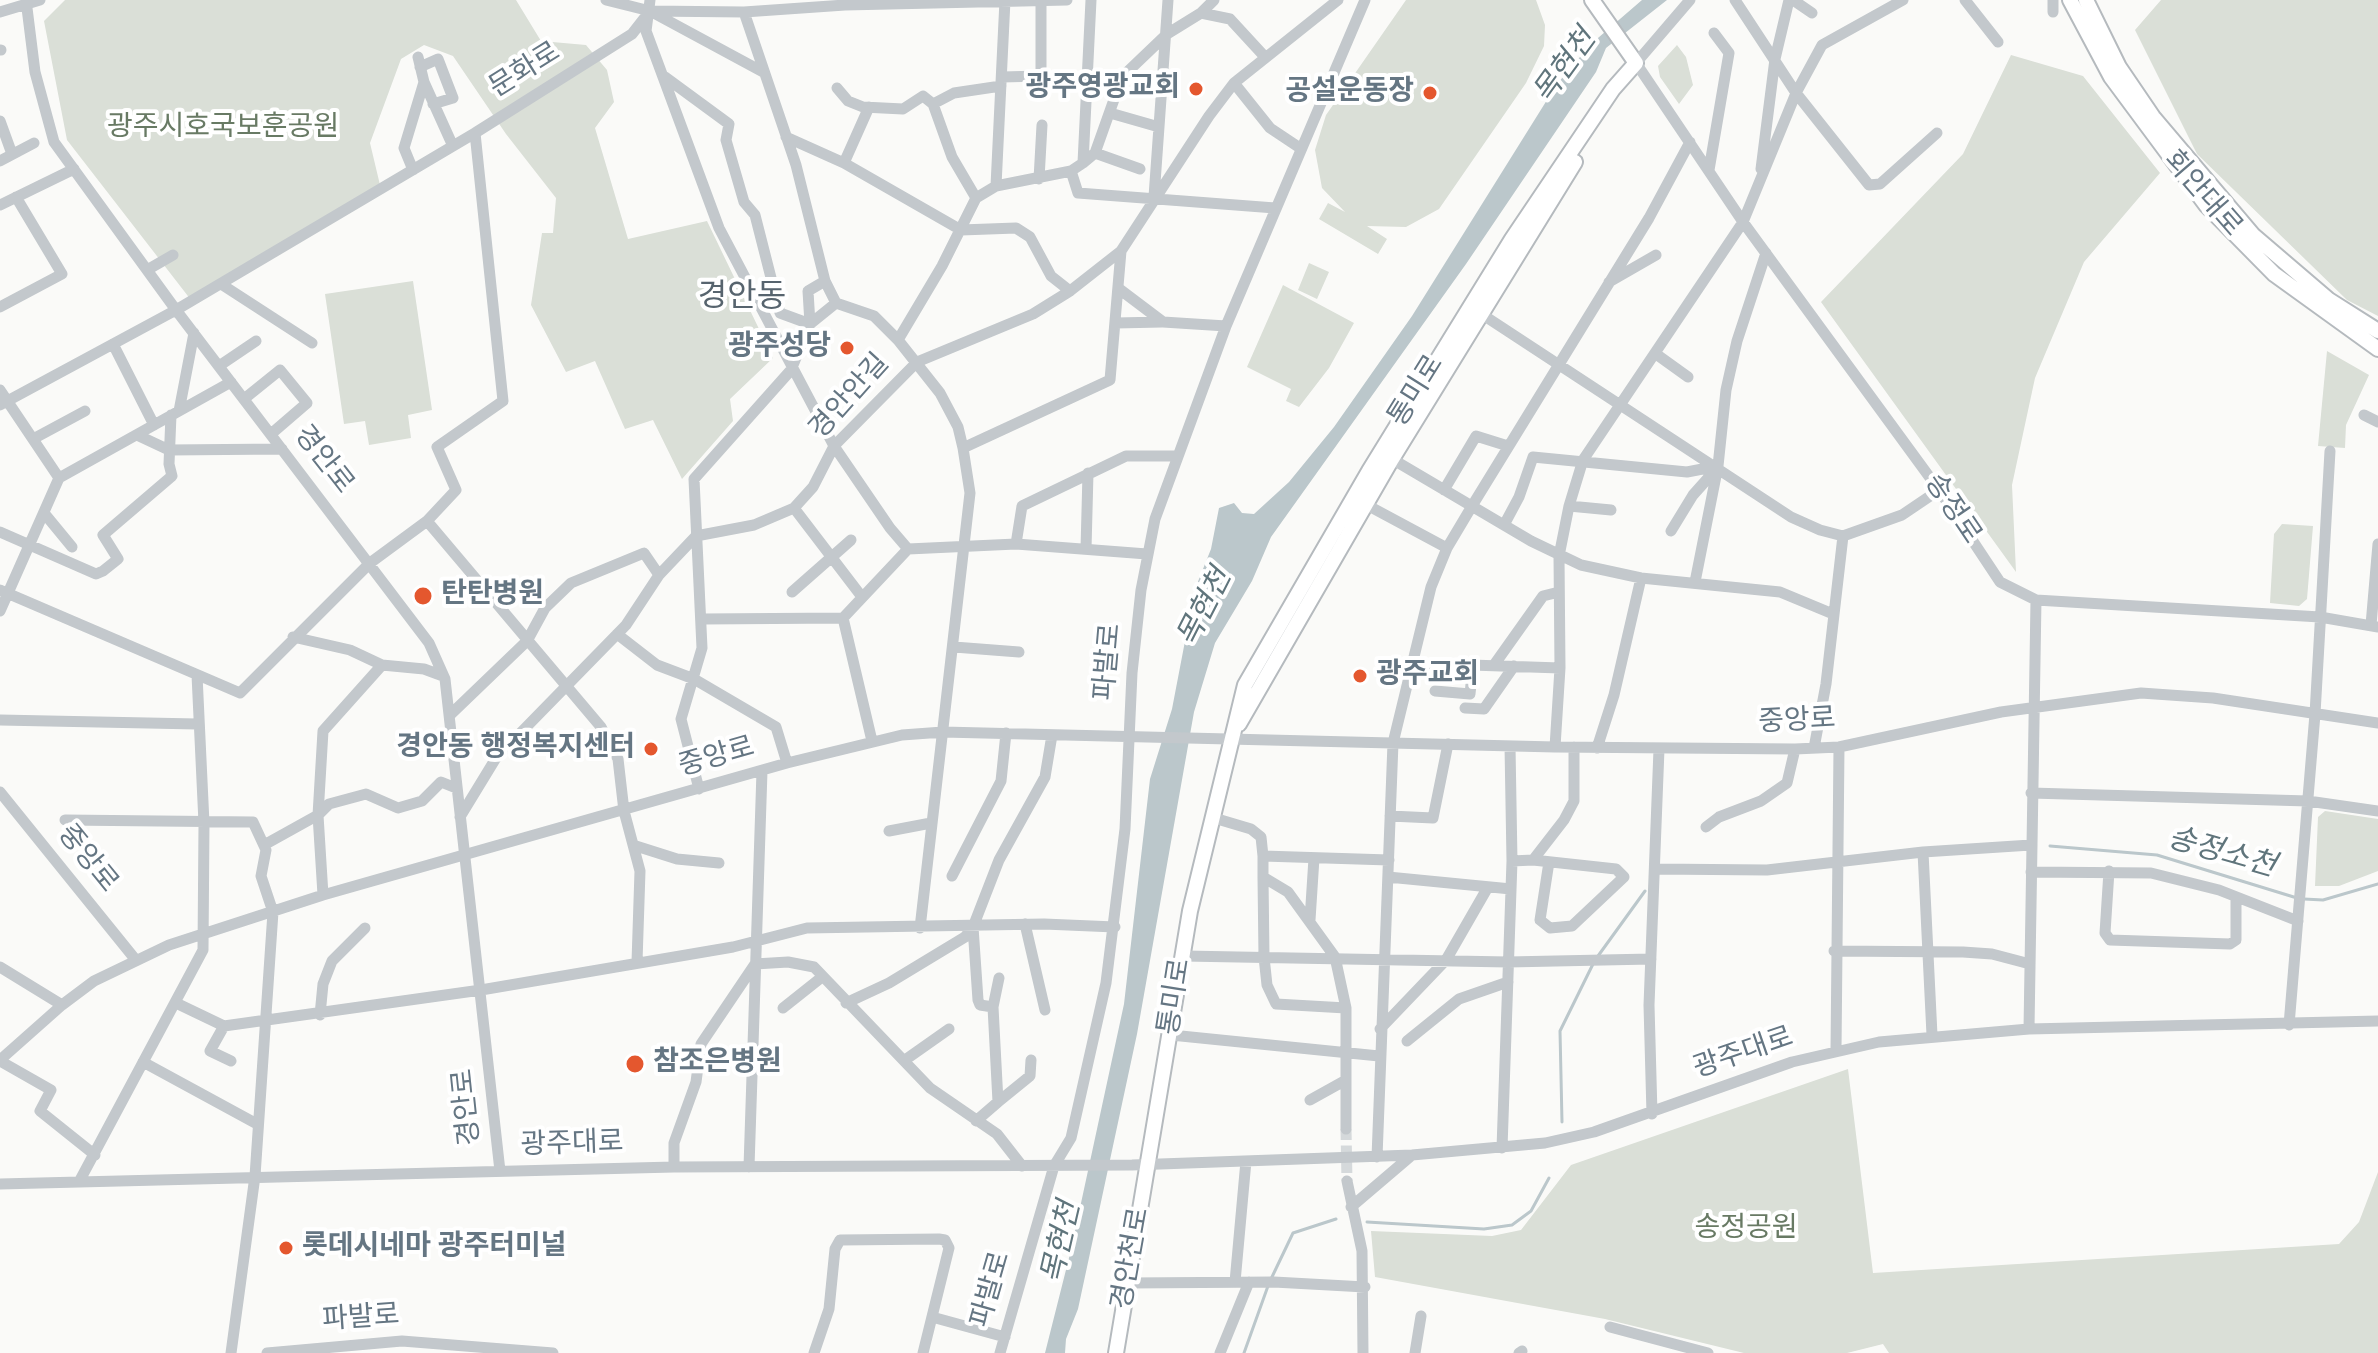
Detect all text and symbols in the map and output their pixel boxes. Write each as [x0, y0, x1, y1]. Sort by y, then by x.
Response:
water label: 목현천 [1528, 24, 1606, 112]
street label: 문화로 [484, 37, 568, 107]
place label: 광주영광교회 [1025, 72, 1180, 106]
place label: 공설운동장 [1285, 76, 1414, 110]
marker: 광주영광교회 [1187, 80, 1205, 98]
marker: 공설운동장 [1421, 84, 1439, 102]
park label: 광주시호국보훈공원 [107, 112, 339, 146]
street label: 회안대로 [2155, 145, 2247, 245]
district label: 경안동 [698, 281, 786, 319]
place label: 광주성당 [728, 331, 831, 365]
marker: 광주성당 [838, 339, 856, 357]
street label: 경안안길 [804, 348, 898, 448]
street label: 통미로 [1383, 350, 1453, 434]
street label: 경안로 [285, 420, 359, 502]
street label: 송정로 [1915, 469, 1987, 551]
water label: 목현천 [1172, 564, 1242, 654]
place label: 탄탄병원 [441, 579, 544, 613]
marker: 탄탄병원 [412, 585, 434, 607]
street label: 파발로 [1090, 622, 1130, 702]
place label: 광주교회 [1376, 659, 1479, 693]
marker: 광주교회 [1351, 667, 1369, 685]
street label: 중앙로 [1758, 704, 1836, 742]
place label: 경안동 행정복지센터 [396, 732, 635, 766]
street label: 중앙로 [675, 732, 759, 786]
marker: 경안동 행정복지센터 [642, 740, 660, 758]
street label: 중앙로 [49, 819, 123, 901]
water label: 송정소천 [2163, 822, 2279, 888]
street label: 통미로 [1154, 956, 1200, 1038]
street label: 광주대로 [1690, 1022, 1798, 1088]
place label: 참조은병원 [653, 1047, 782, 1081]
marker: 참조은병원 [624, 1053, 646, 1075]
street label: 경안로 [448, 1067, 490, 1147]
street label: 광주대로 [520, 1127, 624, 1165]
water label: 목현천 [1037, 1199, 1091, 1287]
street label: 경안천로 [1108, 1205, 1158, 1313]
park label: 송정공원 [1694, 1213, 1798, 1247]
place label: 롯데시네마 광주터미널 [302, 1231, 567, 1265]
marker: 롯데시네마 광주터미널 [277, 1239, 295, 1257]
street label: 파발로 [966, 1248, 1020, 1332]
street label: 파발로 [321, 1301, 401, 1339]

